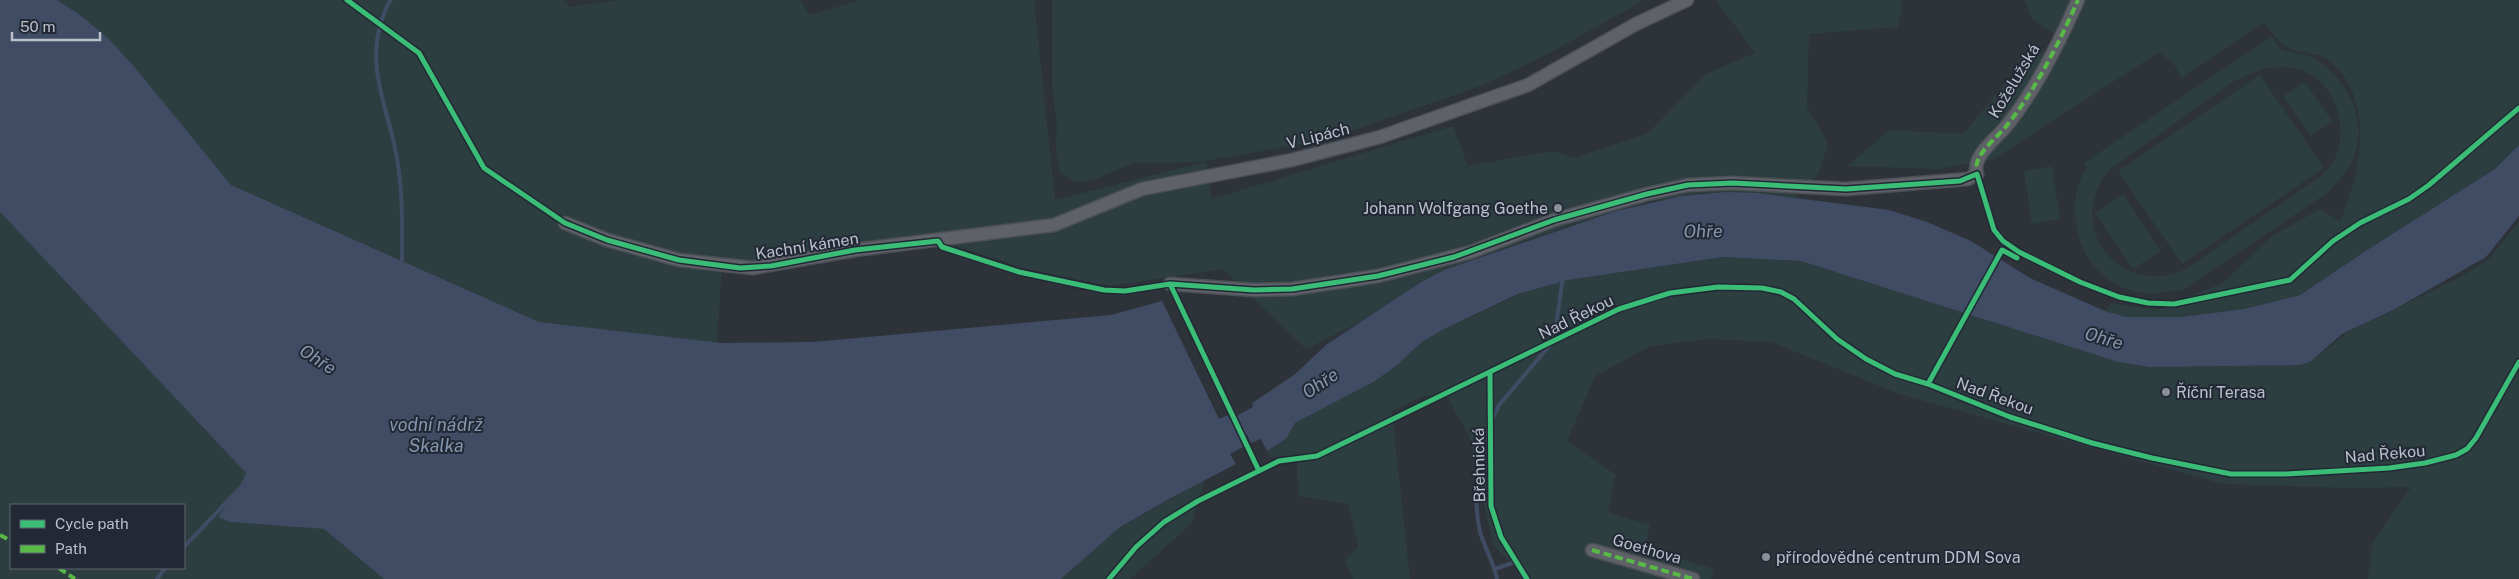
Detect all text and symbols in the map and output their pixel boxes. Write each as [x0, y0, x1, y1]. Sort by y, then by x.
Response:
scale bar [12, 10, 100, 42]
text: 50 m [20, 18, 55, 35]
street label: Koželužská [1984, 40, 2044, 122]
street label: V Lipách [1285, 119, 1351, 153]
place label: Johann Wolfgang Goethe [1363, 199, 1548, 218]
marker: Johann Wolfgang Goethe [1552, 202, 1564, 214]
water label: Ohře [1683, 220, 1723, 242]
street label: Kachní kámen [754, 228, 860, 264]
street label: Nad Řekou [1535, 290, 1616, 343]
water label: Ohře [2082, 323, 2126, 354]
water label: Ohře [296, 340, 340, 379]
water label: Ohře [1298, 363, 1342, 403]
street label: Nad Řekou [1954, 372, 2037, 419]
place label: Říční Terasa [2176, 382, 2265, 402]
marker: Říční Terasa [2160, 386, 2172, 398]
water label: vodní nádrž Skalka [389, 414, 483, 456]
street label: Břehnická [1469, 428, 1489, 502]
street label: Nad Řekou [2344, 440, 2426, 467]
legend [10, 504, 185, 569]
text: Cycle path [55, 515, 129, 532]
street label: Goethova [1610, 530, 1684, 568]
text: Path [55, 540, 87, 557]
place label: přírodovědné centrum DDM Sova [1776, 548, 2021, 567]
marker: přírodovědné centrum DDM Sova [1760, 551, 1772, 563]

